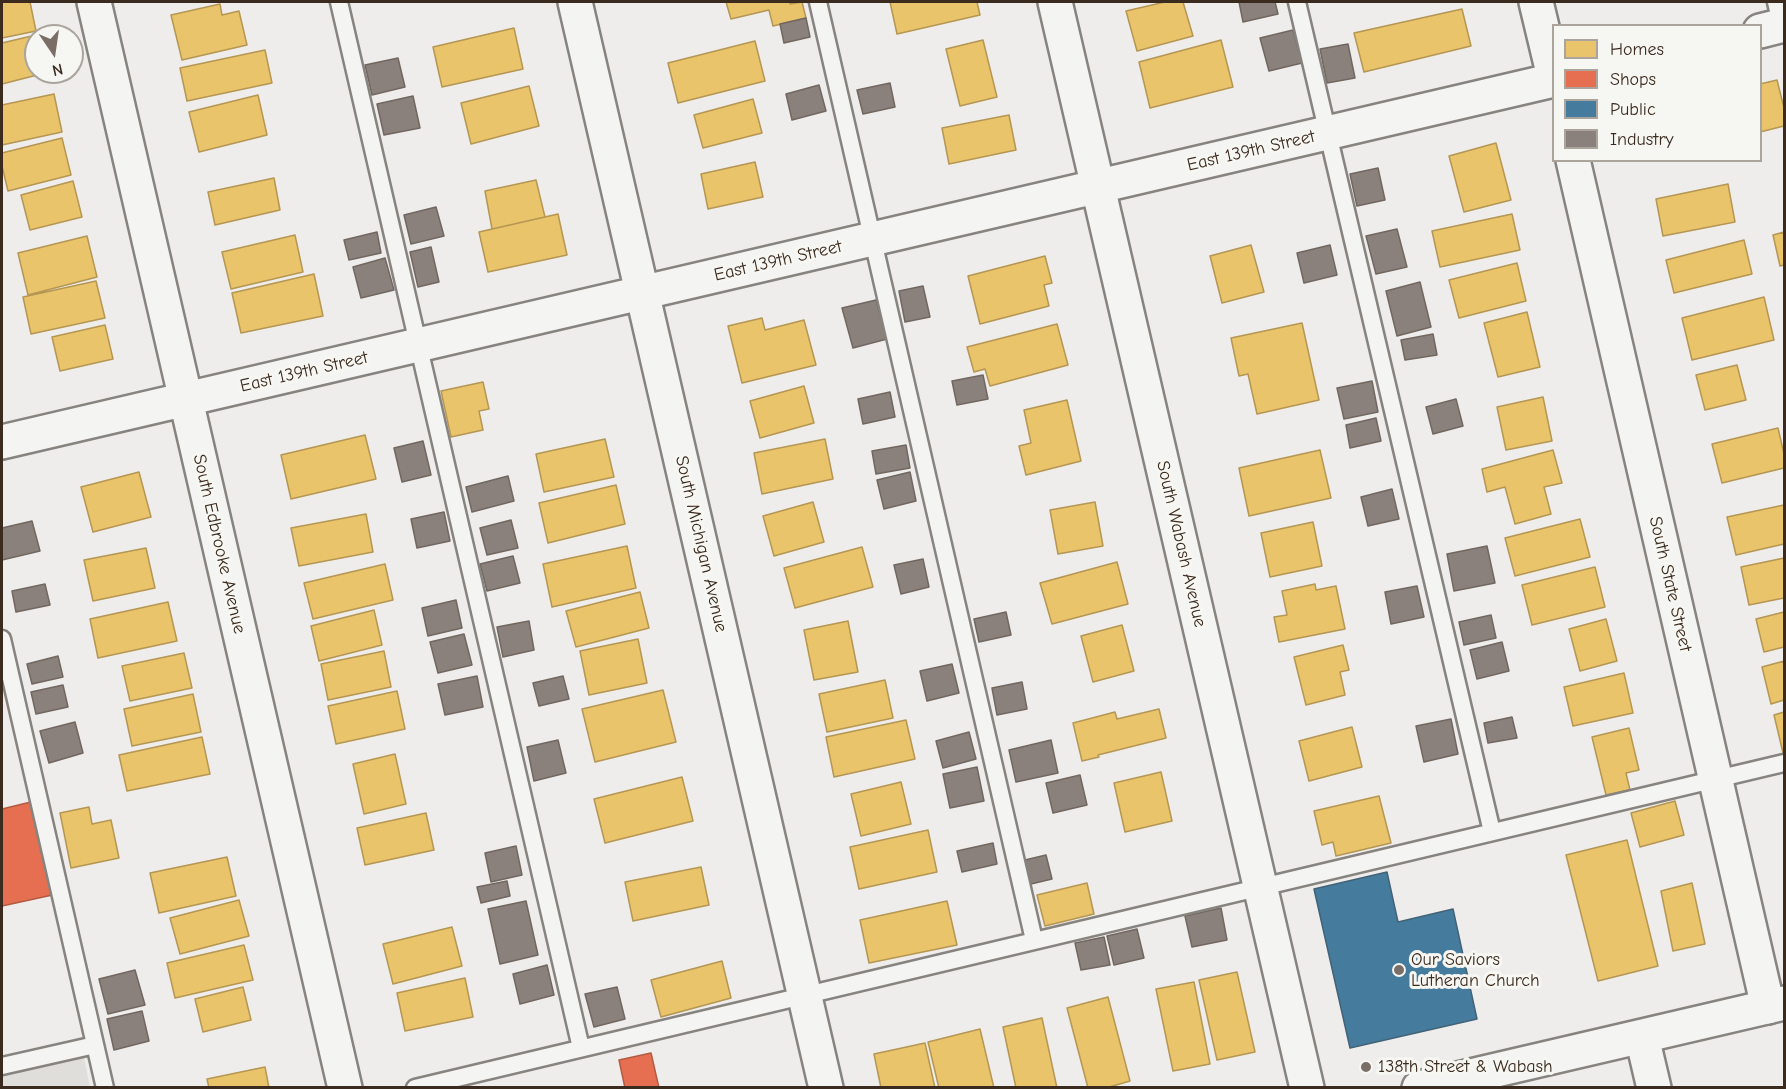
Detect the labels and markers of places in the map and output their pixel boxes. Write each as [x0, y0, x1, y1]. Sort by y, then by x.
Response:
place label: Our Saviors Lutheran Church [1411, 949, 1540, 992]
marker: Our Saviors Lutheran Church [1392, 963, 1406, 977]
place label: 138th Street & Wabash [1378, 1056, 1553, 1078]
marker: 138th Street & Wabash [1359, 1060, 1373, 1074]

